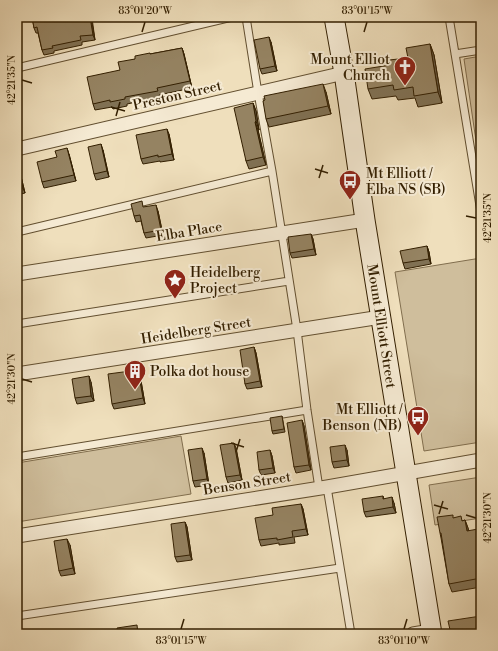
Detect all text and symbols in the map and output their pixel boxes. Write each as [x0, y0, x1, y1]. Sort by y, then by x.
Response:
text: 83°01'20"W [118, 5, 173, 17]
text: 83°01'15"W [342, 5, 393, 17]
place label: Mount Elliot Church [310, 51, 391, 85]
text: 42°21'35"N [6, 54, 18, 105]
church icon: Mount Elliot Church [392, 54, 418, 87]
street label: Preston Street [131, 77, 223, 115]
place label: Mt Elliott / Elba NS (SB) [366, 165, 446, 199]
bus stop icon: Mt Elliott / Elba NS (SB) [337, 168, 363, 201]
text: 42°21'35"N [482, 192, 494, 243]
street label: Elba Place [155, 218, 224, 246]
street label: Mount Elliott Street [362, 263, 400, 390]
place label: Heidelberg Project [190, 264, 261, 298]
place icon: Heidelberg Project [162, 267, 188, 300]
street label: Heidelberg Street [140, 313, 253, 349]
text: 42°21'30"N [6, 353, 18, 405]
building icon: Polka dot house [122, 358, 148, 391]
place label: Polka dot house [150, 363, 249, 381]
place label: Mt Elliott / Benson (NB) [322, 401, 403, 435]
bus stop icon: Mt Elliott / Benson (NB) [405, 404, 431, 437]
street label: Benson Street [201, 468, 292, 500]
text: 42°21'30"N [482, 492, 494, 544]
text: 83°01'15"W [156, 635, 207, 647]
text: 83°01'10"W [378, 635, 431, 647]

